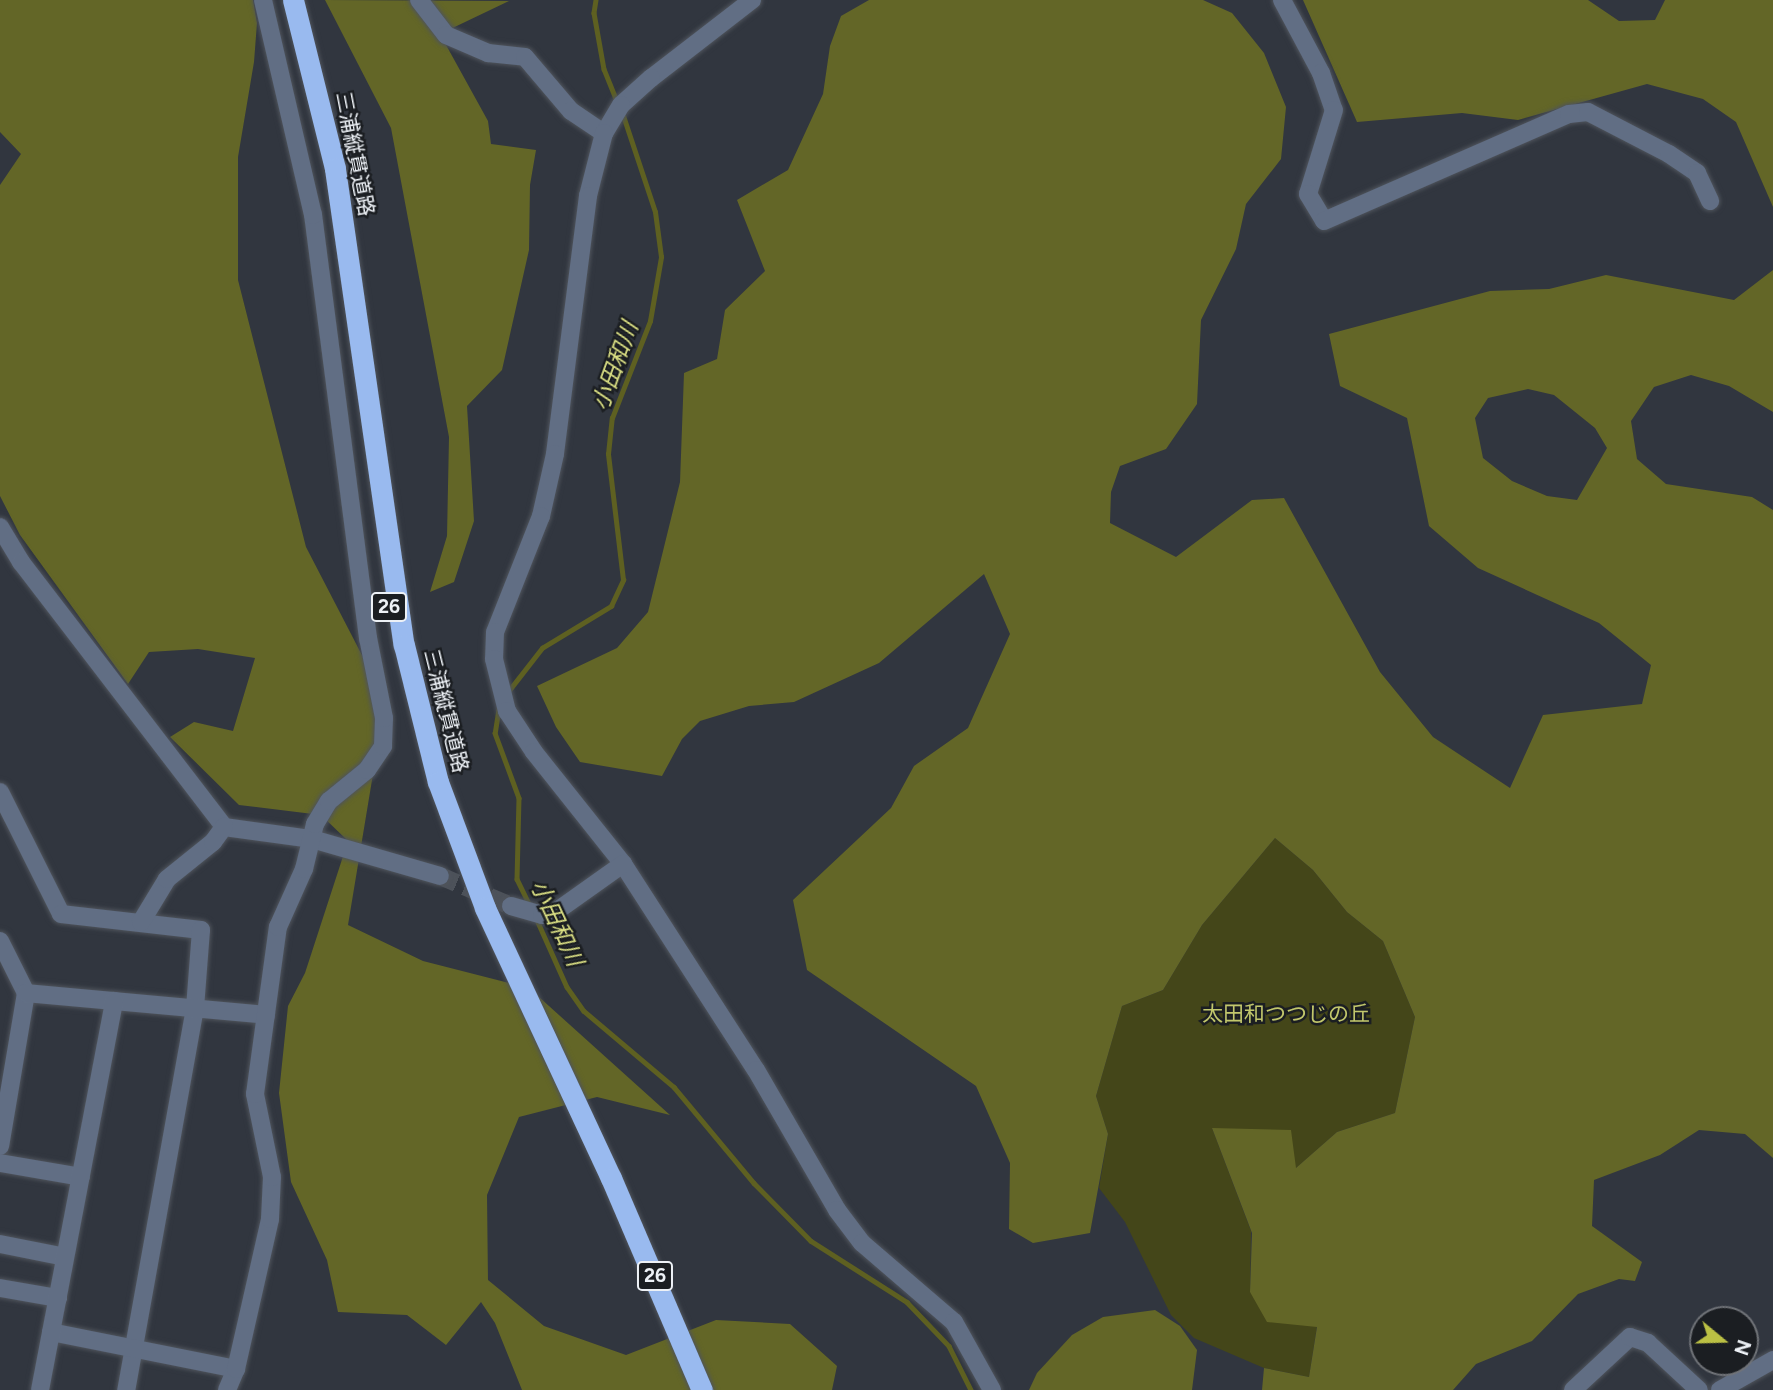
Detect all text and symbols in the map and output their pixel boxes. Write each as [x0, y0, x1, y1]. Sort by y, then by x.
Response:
street label: 三浦縦貫道路 [331, 90, 379, 218]
water label: 小田和川 [586, 318, 644, 414]
road number: 26 [370, 592, 408, 622]
street label: 三浦縦貫道路 [419, 647, 473, 775]
water label: 小田和川 [525, 875, 589, 971]
park label: 太田和つつじの丘 [1202, 1001, 1370, 1027]
road number: 26 [636, 1260, 674, 1292]
north arrow [1689, 1306, 1759, 1376]
text: N [1729, 1337, 1756, 1358]

